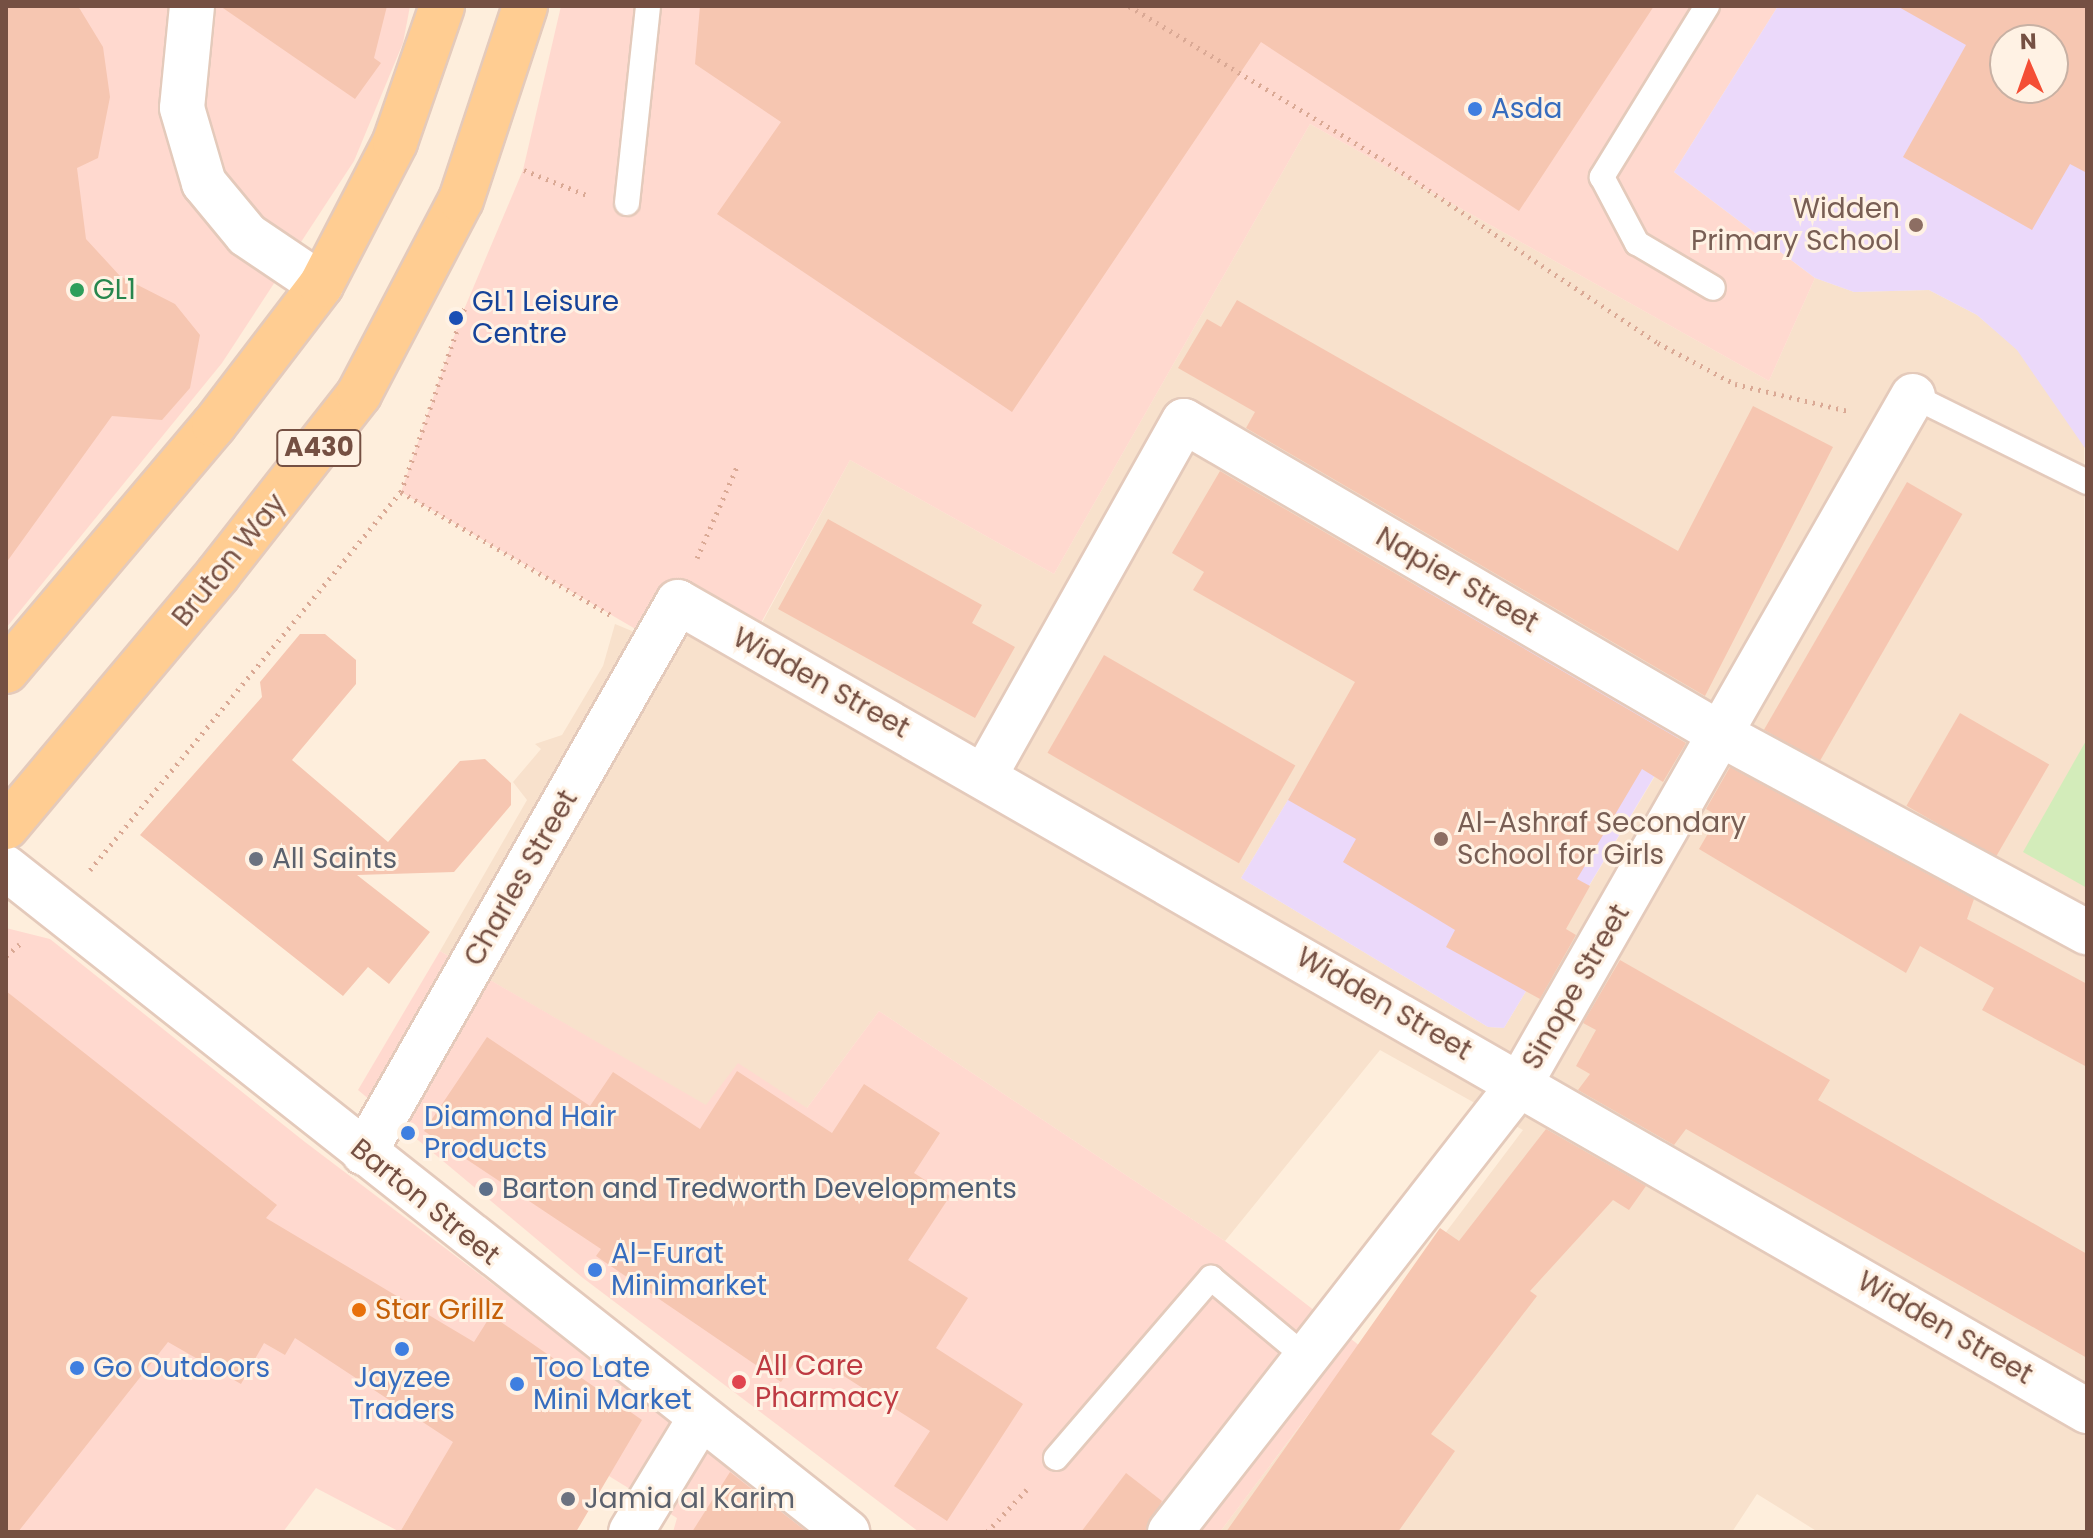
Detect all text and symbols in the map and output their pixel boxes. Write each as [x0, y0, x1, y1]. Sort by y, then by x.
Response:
north arrow [1989, 24, 2069, 104]
text: N [2019, 26, 2037, 57]
place label: Asda [1491, 92, 1562, 126]
marker: Asda [1466, 100, 1484, 118]
place label: Widden Primary School [1691, 192, 1900, 258]
marker: Widden Primary School [1907, 216, 1925, 234]
place label: GL1 [93, 273, 136, 307]
marker: GL1 [68, 281, 86, 299]
place label: GL1 Leisure Centre [472, 285, 619, 351]
marker: GL1 Leisure Centre [447, 309, 465, 327]
road number: A430 [275, 426, 363, 470]
street label: Bruton Way [165, 487, 293, 633]
street label: Napier Street [1370, 520, 1544, 640]
street label: Widden Street [727, 621, 915, 745]
street label: Charles Street [457, 784, 585, 972]
place label: Al-Ashraf Secondary School for Girls [1457, 806, 1746, 872]
marker: Al-Ashraf Secondary School for Girls [1432, 830, 1450, 848]
place label: All Saints [272, 842, 397, 876]
marker: All Saints [247, 850, 265, 868]
street label: Sinope Street [1515, 899, 1637, 1075]
street label: Widden Street [1290, 940, 1478, 1068]
place label: Diamond Hair Products [424, 1100, 616, 1166]
marker: Diamond Hair Products [399, 1124, 417, 1142]
street label: Barton Street [344, 1132, 506, 1272]
place label: Barton and Tredworth Developments [502, 1172, 1017, 1206]
marker: Barton and Tredworth Developments [477, 1180, 495, 1198]
place label: Al-Furat Minimarket [611, 1237, 767, 1303]
marker: Al-Furat Minimarket [586, 1261, 604, 1279]
street label: Widden Street [1851, 1264, 2039, 1392]
place label: Star Grillz [375, 1293, 504, 1327]
marker: Star Grillz [350, 1301, 368, 1319]
marker: Jayzee Traders [393, 1340, 411, 1358]
place label: All Care Pharmacy [755, 1349, 899, 1415]
place label: Go Outdoors [93, 1351, 270, 1385]
place label: Too Late Mini Market [533, 1351, 692, 1417]
marker: Go Outdoors [68, 1359, 86, 1377]
place label: Jayzee Traders [349, 1361, 455, 1427]
marker: All Care Pharmacy [730, 1373, 748, 1391]
marker: Too Late Mini Market [508, 1375, 526, 1393]
place label: Jamia al Karim [584, 1482, 795, 1516]
marker: Jamia al Karim [559, 1490, 577, 1508]

